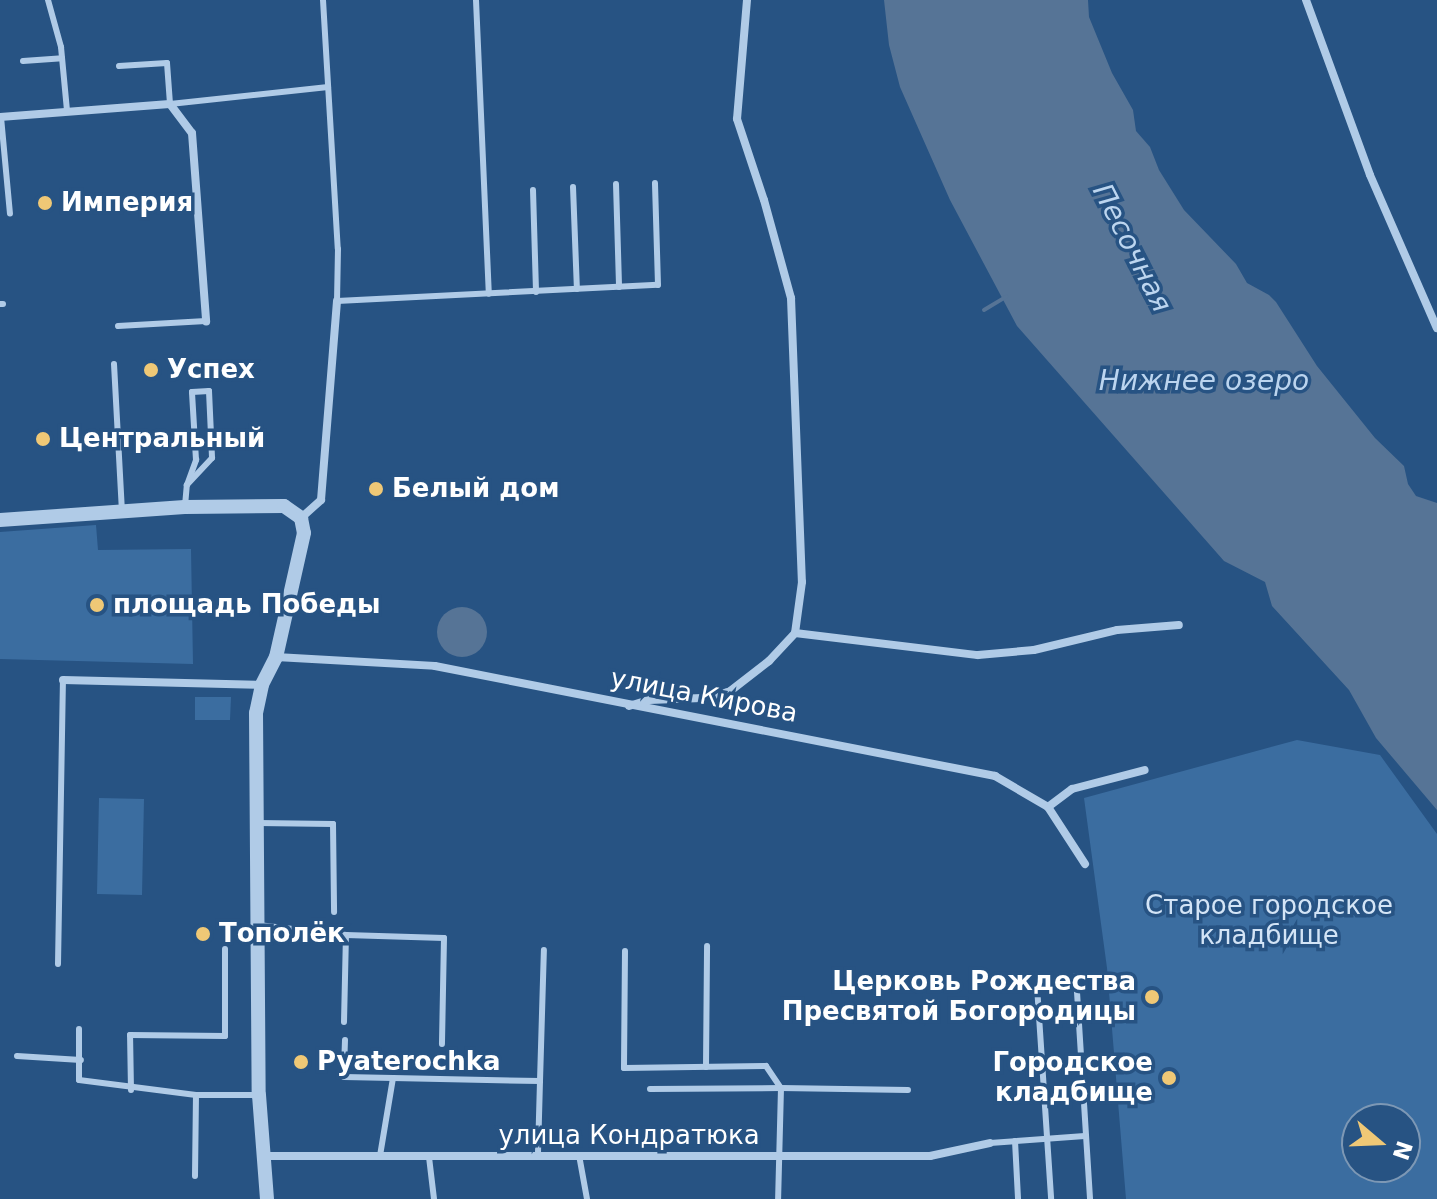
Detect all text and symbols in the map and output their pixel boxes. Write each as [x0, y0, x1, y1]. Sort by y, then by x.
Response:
water label: Песочная [1085, 178, 1179, 318]
place label: Империя [61, 187, 193, 219]
marker: Империя [36, 194, 54, 212]
place label: Успех [167, 354, 255, 386]
marker: Успех [142, 361, 160, 379]
water label: Нижнее озеро [1099, 364, 1309, 398]
place label: Центральный [59, 423, 265, 455]
marker: Центральный [34, 430, 52, 448]
place label: Белый дом [392, 473, 559, 505]
marker: Белый дом [367, 480, 385, 498]
place label: площадь Победы [113, 589, 381, 621]
marker: площадь Победы [88, 596, 106, 614]
street label: улица Кирова [608, 663, 800, 729]
park label: Старое городское кладбище [1145, 890, 1393, 952]
place label: Тополёк [219, 918, 345, 950]
marker: Тополёк [194, 925, 212, 943]
place label: Церковь Рождества Пресвятой Богородицы [782, 966, 1136, 1028]
marker: Церковь Рождества Пресвятой Богородицы [1143, 988, 1161, 1006]
place label: Pyaterochka [317, 1046, 501, 1078]
place label: Городское кладбище [993, 1047, 1153, 1108]
marker: Pyaterochka [292, 1053, 310, 1071]
marker: Городское кладбище [1160, 1069, 1178, 1087]
north arrow [1341, 1103, 1421, 1183]
street label: улица Кондратюка [498, 1120, 760, 1152]
text: N [1387, 1138, 1417, 1163]

